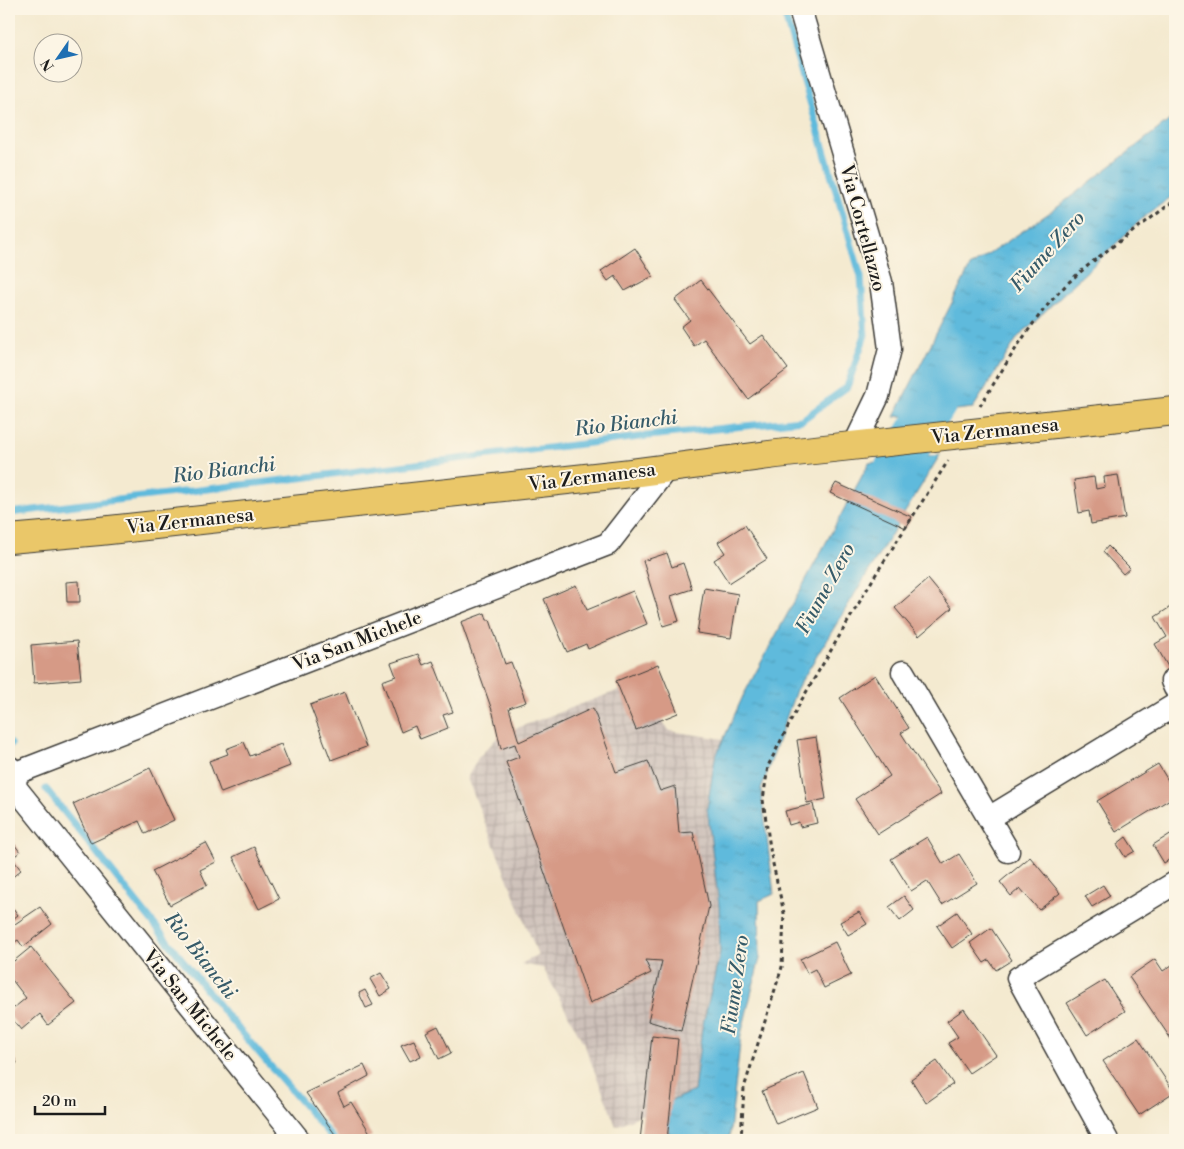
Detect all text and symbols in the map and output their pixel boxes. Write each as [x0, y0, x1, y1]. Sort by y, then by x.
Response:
north arrow [32, 32, 82, 82]
text: N [37, 55, 59, 74]
street label: Via Cortellazzo [834, 161, 892, 294]
water label: Fiume Zero [1005, 206, 1091, 298]
water label: Rio Bianchi [572, 405, 680, 443]
street label: Via Zermanesa [929, 412, 1060, 450]
water label: Rio Bianchi [170, 452, 278, 490]
street label: Via Zermanesa [526, 457, 657, 497]
street label: Via Zermanesa [124, 502, 255, 540]
water label: Fiume Zero [791, 539, 861, 639]
street label: Via San Michele [288, 605, 425, 677]
water label: Rio Bianchi [158, 907, 242, 1005]
water label: Fiume Zero [717, 934, 755, 1036]
street label: Via San Michele [137, 944, 242, 1066]
scale bar [35, 1084, 105, 1116]
text: 20 m [42, 1092, 77, 1111]

